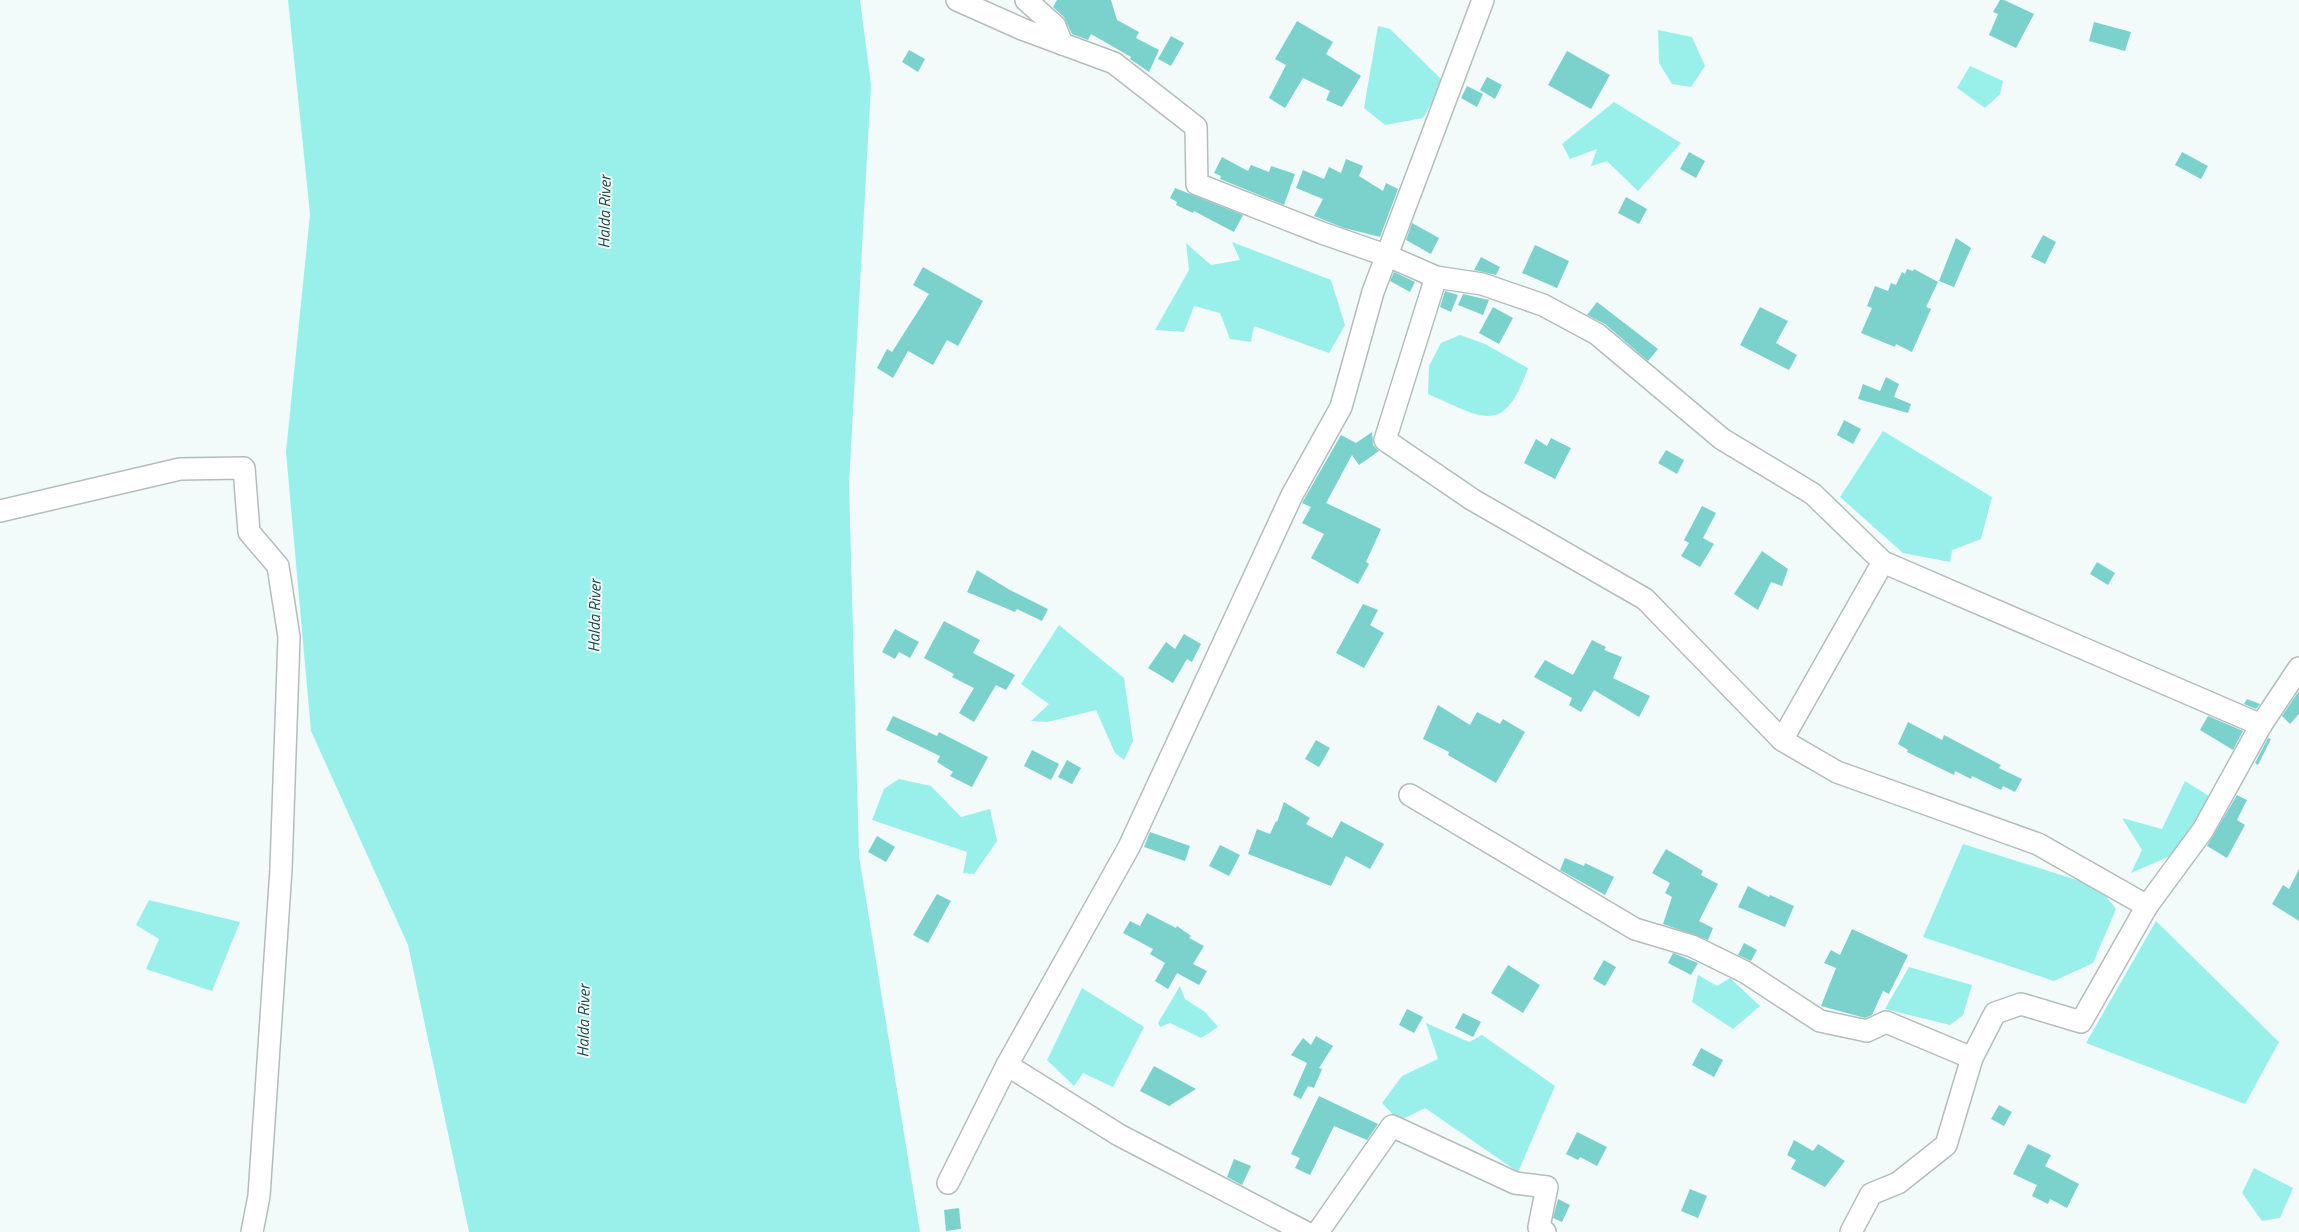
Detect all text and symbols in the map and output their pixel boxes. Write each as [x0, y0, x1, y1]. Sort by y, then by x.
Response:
water label: Halda River [591, 174, 617, 249]
water label: Halda River [581, 578, 607, 653]
water label: Halda River [570, 983, 596, 1058]

